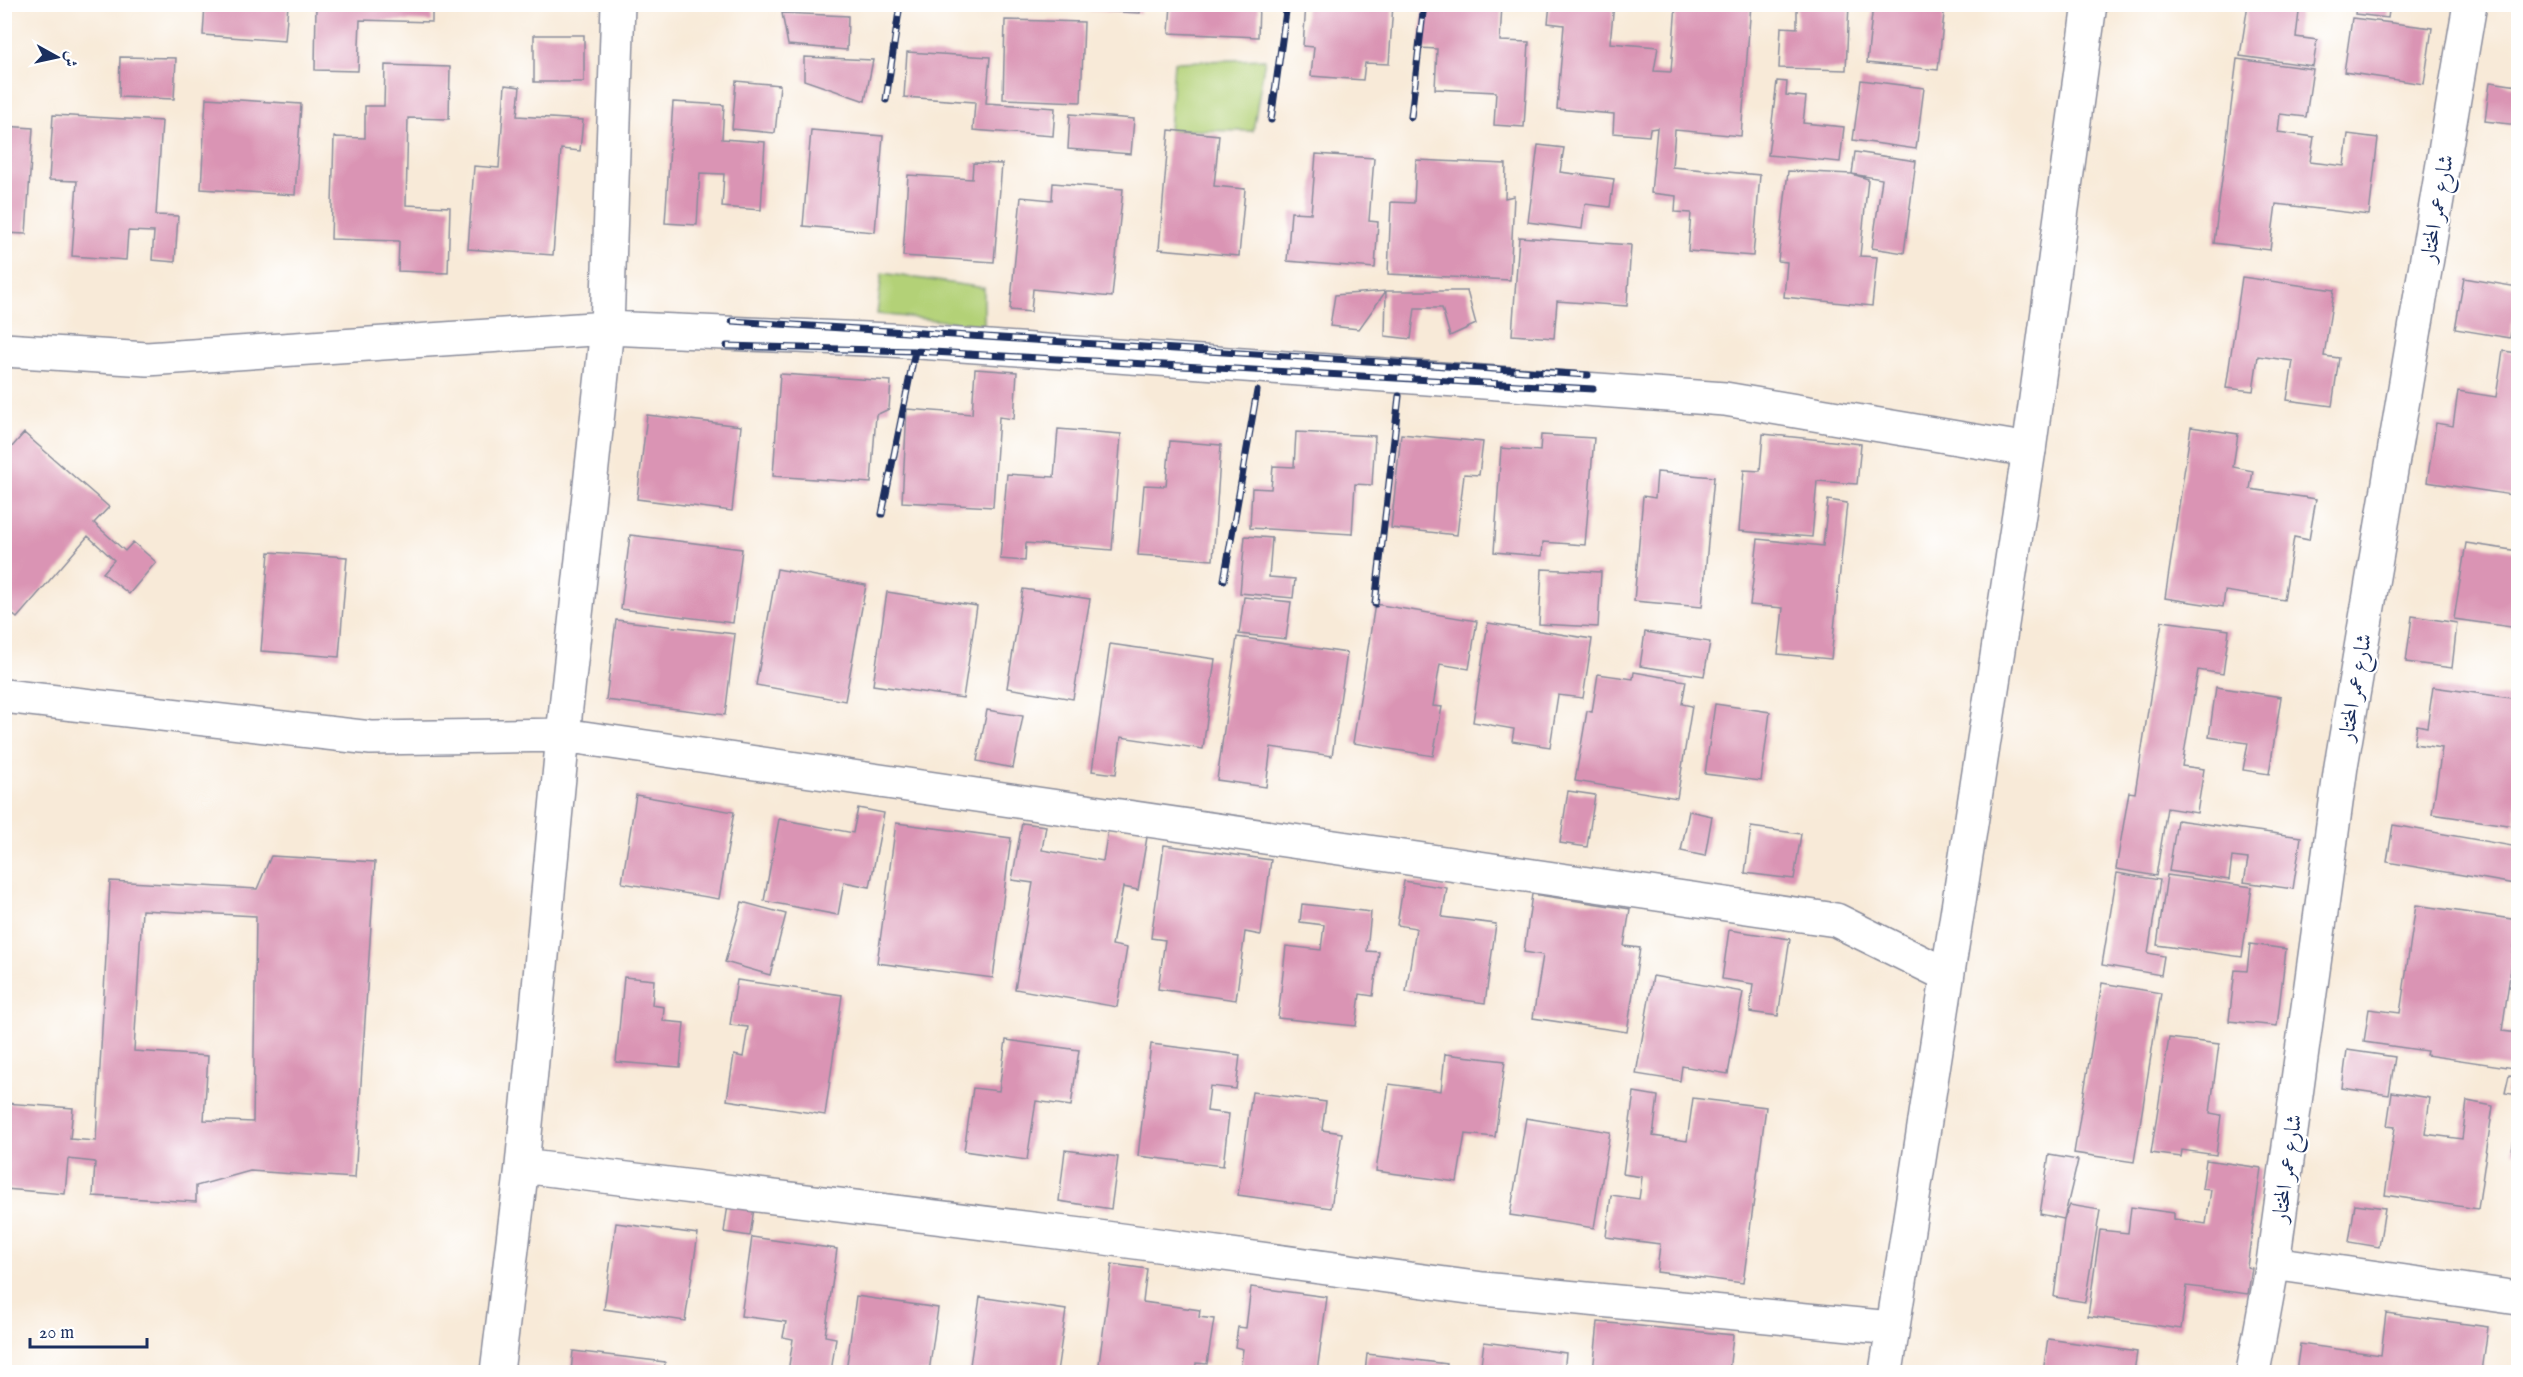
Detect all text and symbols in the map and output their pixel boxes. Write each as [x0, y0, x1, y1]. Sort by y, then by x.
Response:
north arrow [27, 27, 87, 87]
text: ش [59, 50, 81, 68]
street label: شارع عمر المختار [2414, 152, 2464, 267]
street label: شارع عمر المختار [2332, 631, 2382, 746]
street label: شارع عمر المختار [2266, 1112, 2312, 1226]
scale bar [30, 1311, 147, 1349]
text: 20 m [39, 1322, 74, 1345]

